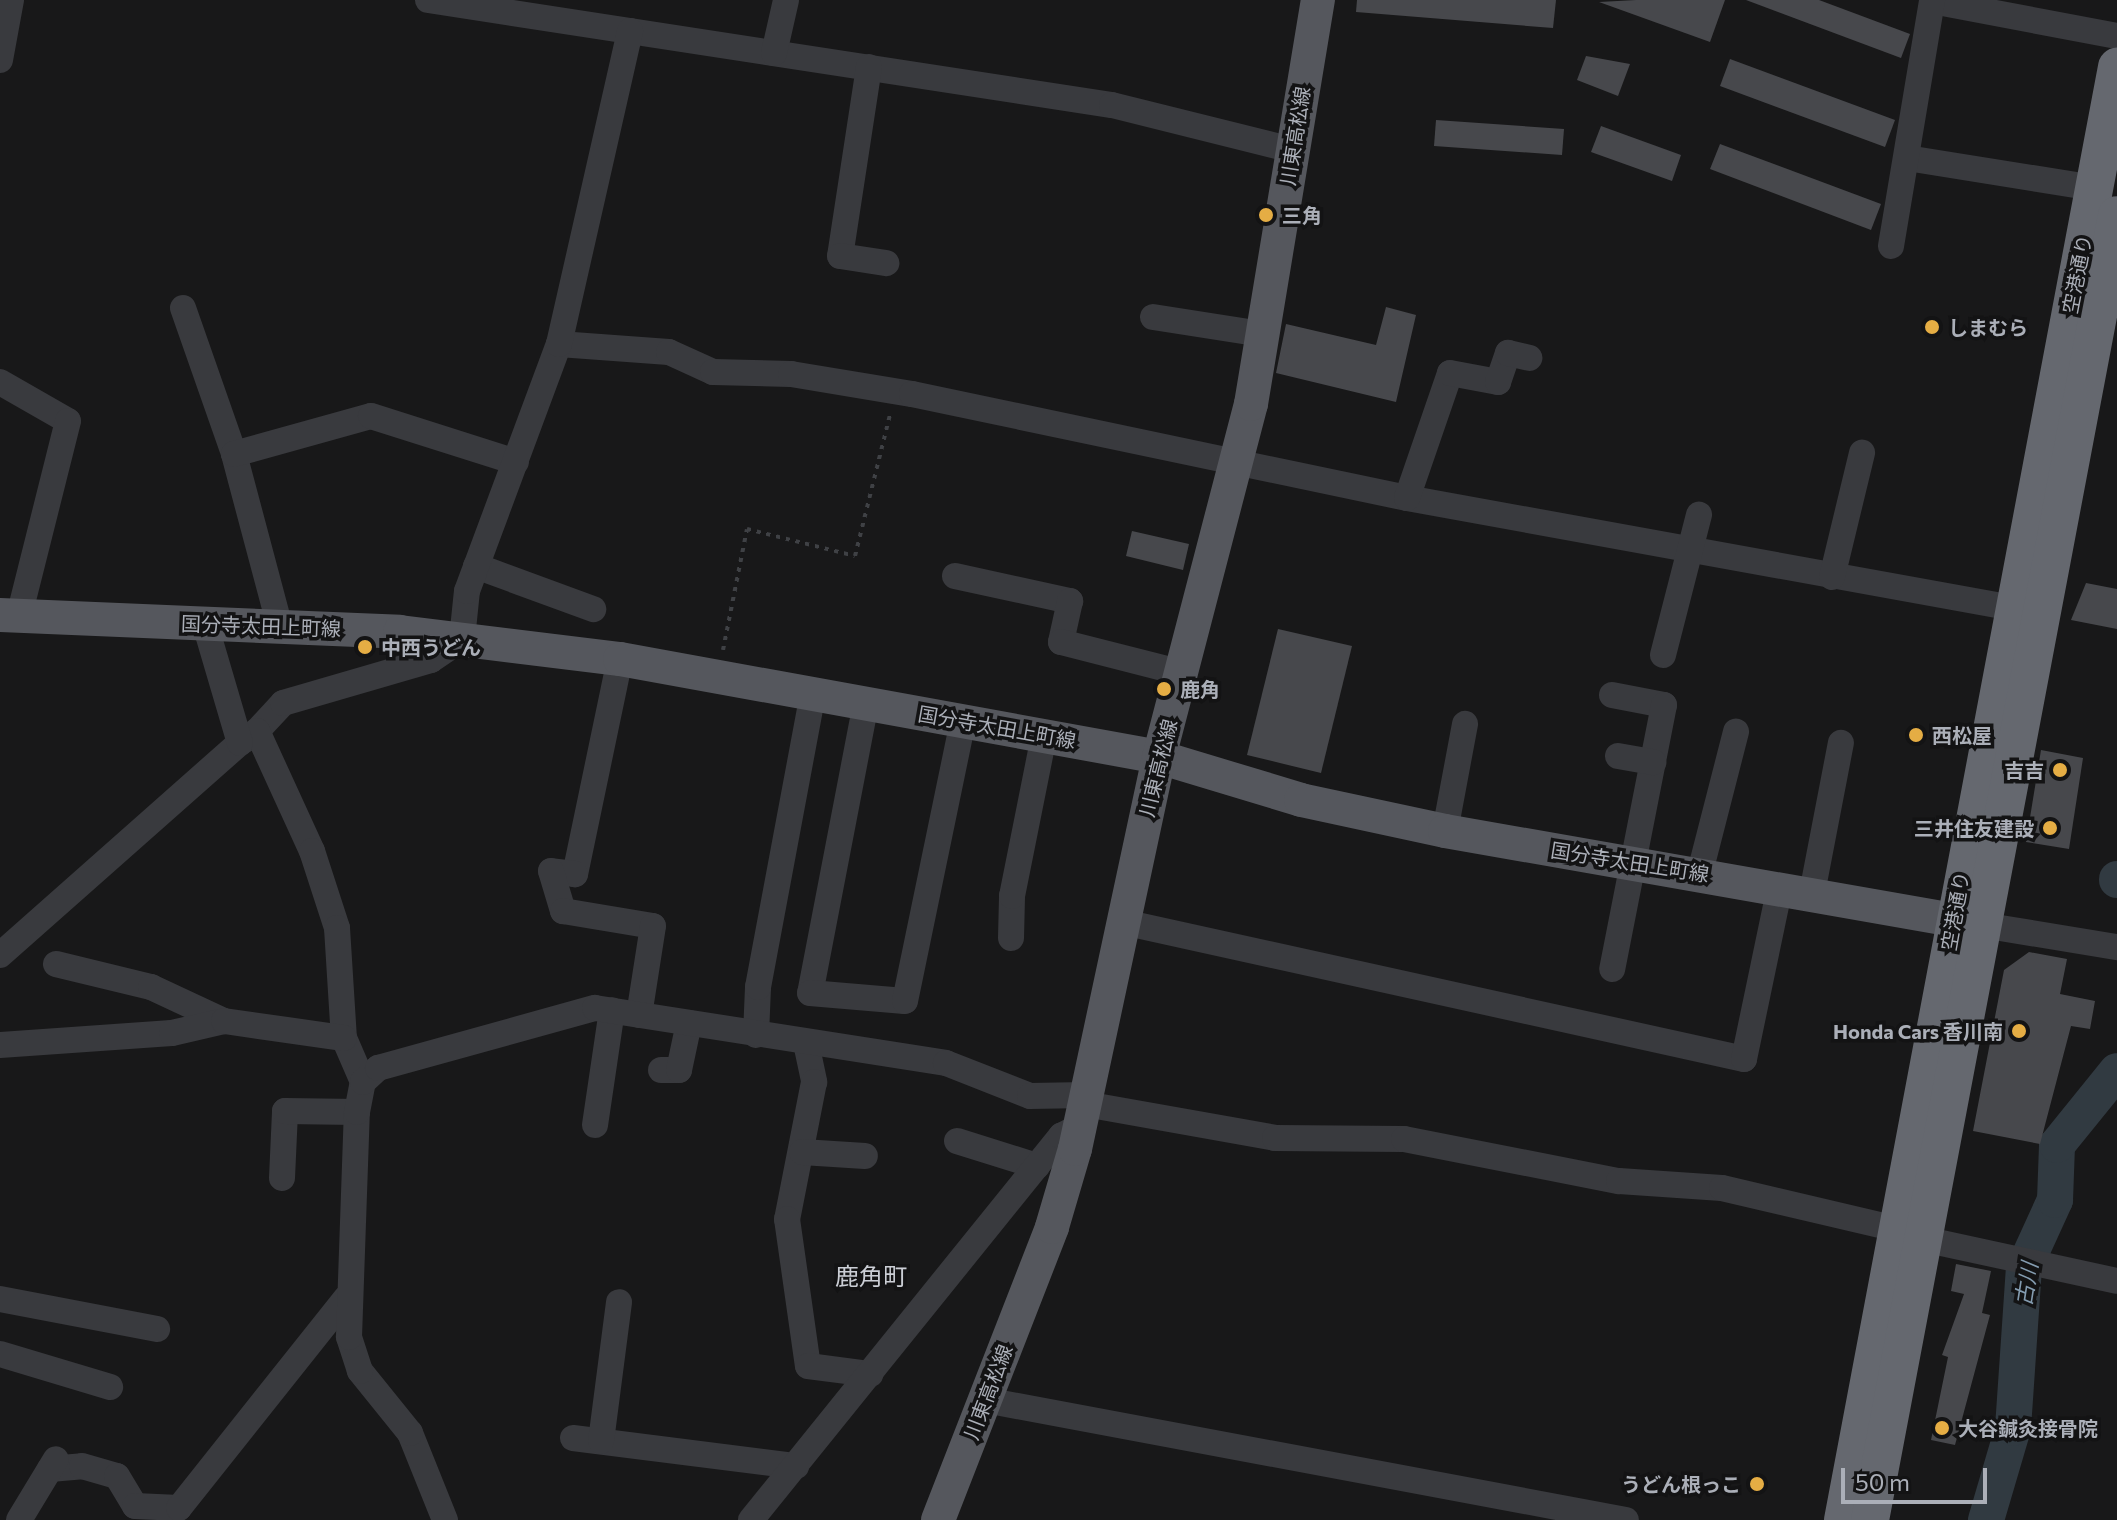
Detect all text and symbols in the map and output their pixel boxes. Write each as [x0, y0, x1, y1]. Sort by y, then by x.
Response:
street label: 川東高松線 [1275, 85, 1315, 187]
place label: 三角 [1282, 203, 1322, 227]
marker: 三角 [1257, 206, 1275, 224]
street label: 空港通り [2058, 232, 2096, 316]
place label: しまむら [1948, 315, 2028, 339]
marker: しまむら [1923, 318, 1941, 336]
street label: 国分寺太田上町線 [181, 611, 341, 641]
place label: 中西うどん [381, 635, 481, 659]
marker: 中西うどん [356, 638, 374, 656]
place label: 鹿角 [1180, 677, 1220, 701]
marker: 鹿角 [1155, 680, 1173, 698]
street label: 国分寺太田上町線 [916, 701, 1078, 753]
street label: 川東高松線 [1134, 717, 1182, 819]
place label: 西松屋 [1932, 723, 1992, 747]
marker: 西松屋 [1907, 726, 1925, 744]
place label: 吉吉 [2004, 758, 2044, 782]
marker: 吉吉 [2051, 761, 2069, 779]
place label: 三井住友建設 [1914, 816, 2034, 840]
marker: 三井住友建設 [2041, 819, 2059, 837]
street label: 国分寺太田上町線 [1549, 838, 1711, 886]
street label: 空港通り [1936, 870, 1974, 952]
place label: Honda Cars 香川南 [1833, 1019, 2003, 1043]
marker: Honda Cars 香川南 [2010, 1022, 2028, 1040]
water label: 古川 [2010, 1260, 2042, 1308]
district label: 鹿角町 [835, 1262, 907, 1290]
street label: 川東高松線 [959, 1341, 1017, 1443]
place label: 大谷鍼灸接骨院 [1958, 1416, 2098, 1440]
marker: 大谷鍼灸接骨院 [1933, 1419, 1951, 1437]
scale bar [1845, 1452, 1991, 1502]
text: 50 m [1855, 1467, 1910, 1496]
place label: うどん根っこ [1621, 1472, 1741, 1496]
marker: うどん根っこ [1748, 1475, 1766, 1493]

